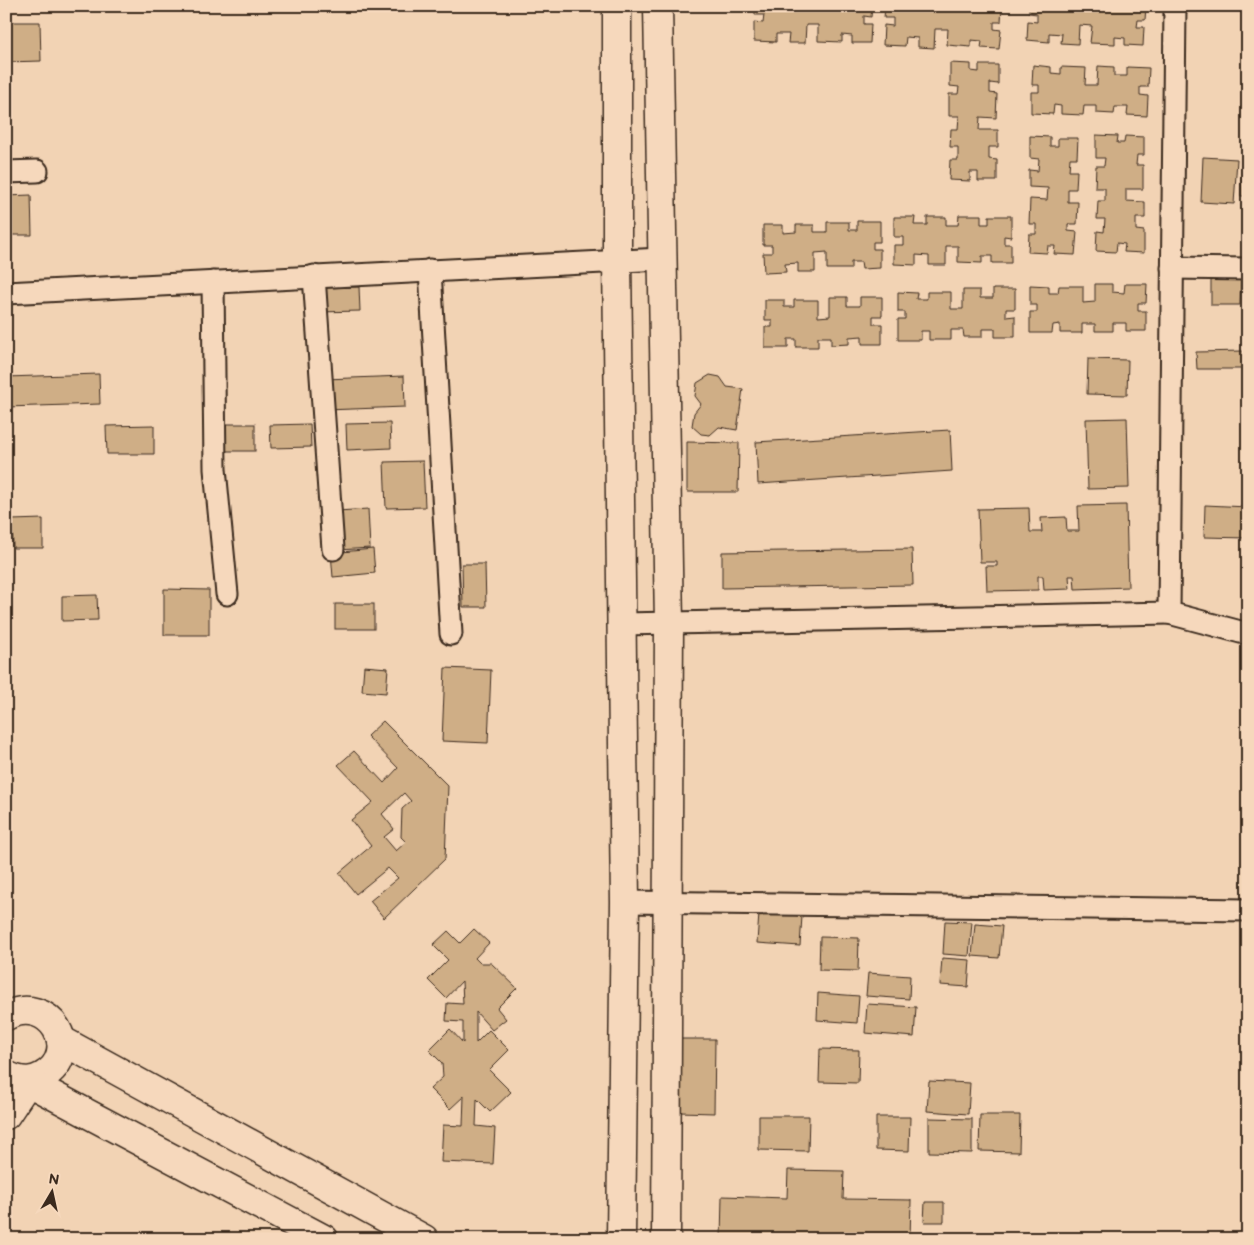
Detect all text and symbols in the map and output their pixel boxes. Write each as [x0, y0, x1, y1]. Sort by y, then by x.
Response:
north arrow [28, 1168, 78, 1218]
text: N [47, 1170, 60, 1189]

